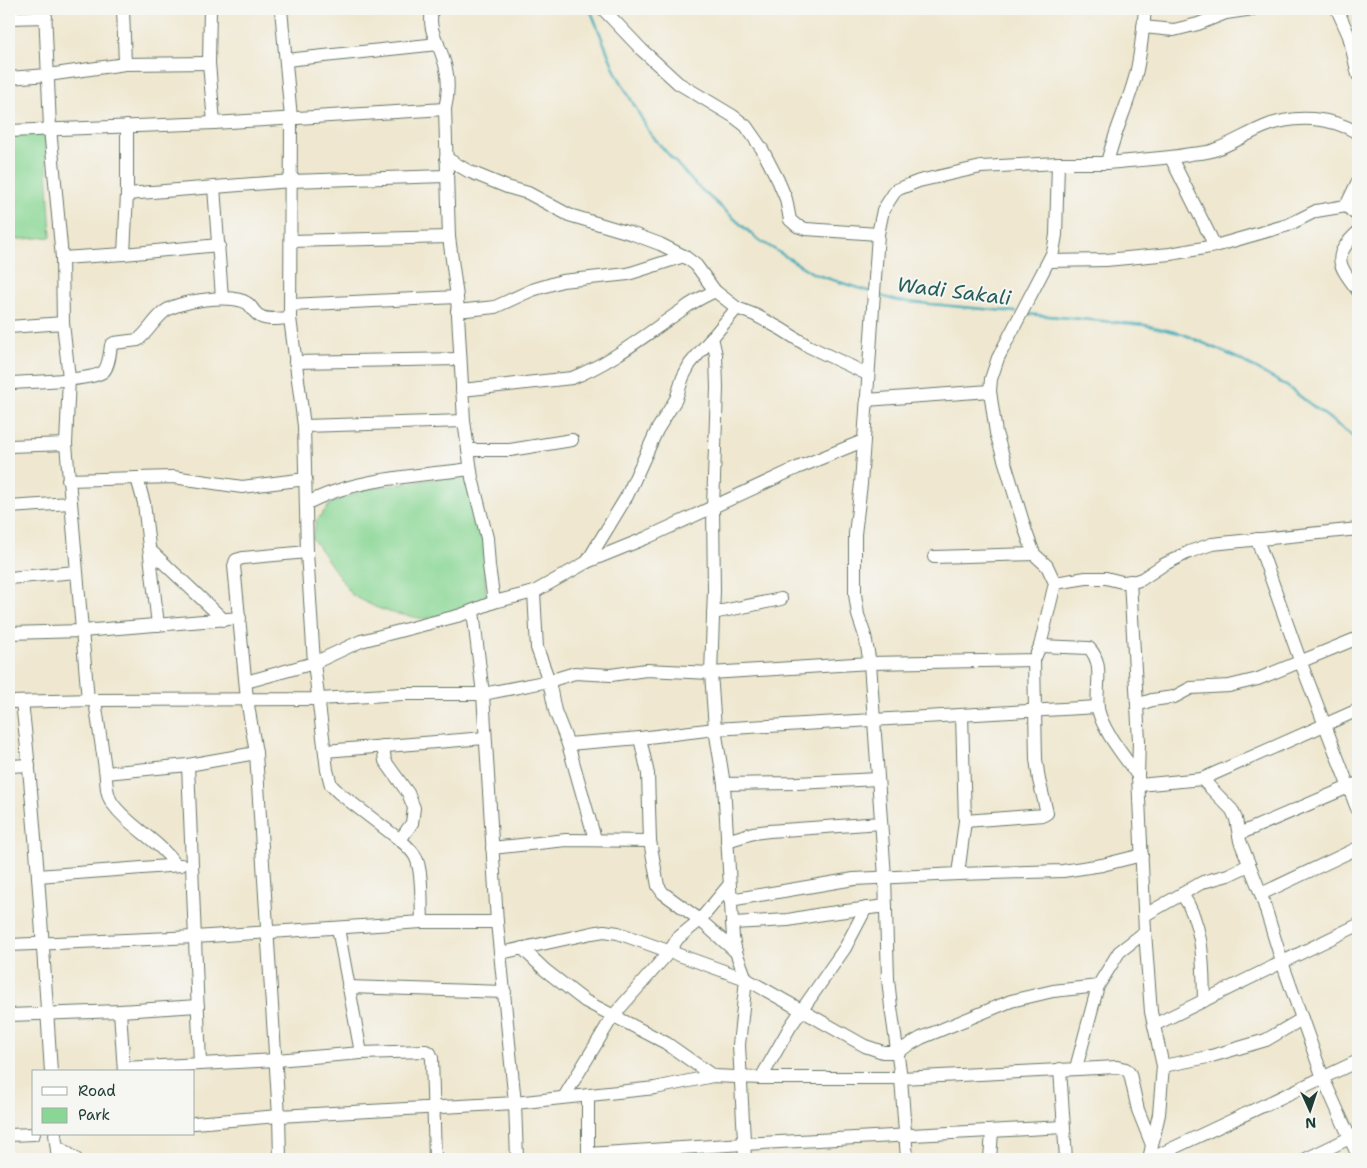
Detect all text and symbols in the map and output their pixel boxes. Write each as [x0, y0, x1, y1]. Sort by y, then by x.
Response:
water label: Wadi Sakali [895, 271, 1013, 311]
legend [32, 1070, 195, 1136]
text: Road [78, 1081, 116, 1101]
north arrow [1284, 1086, 1334, 1136]
text: Park [78, 1105, 110, 1125]
text: N [1305, 1114, 1317, 1132]

